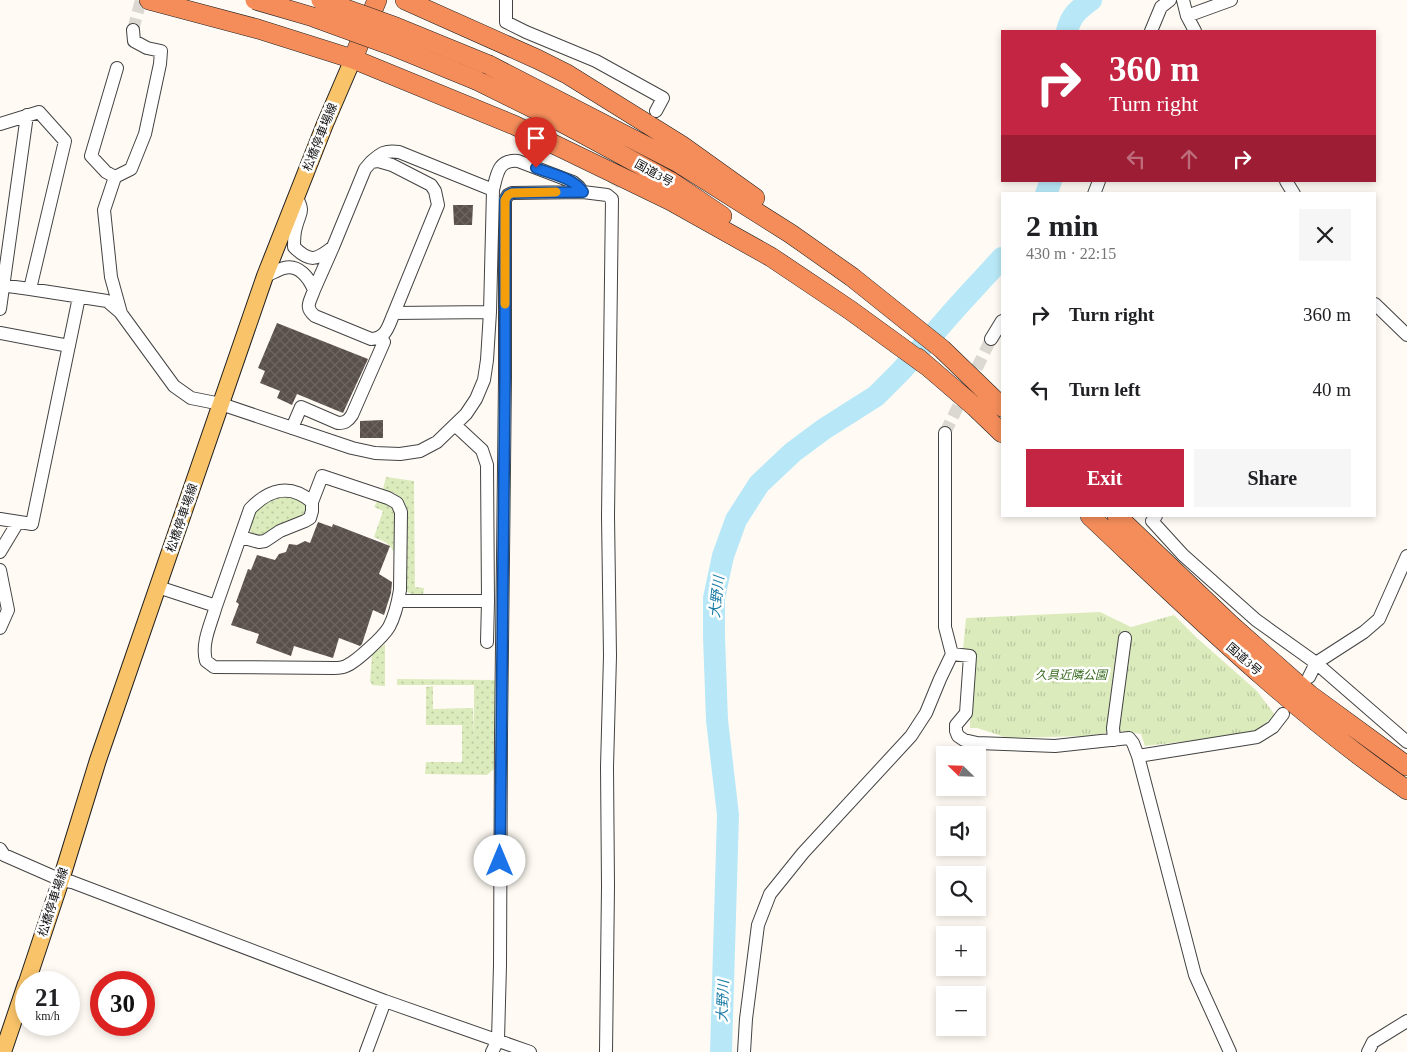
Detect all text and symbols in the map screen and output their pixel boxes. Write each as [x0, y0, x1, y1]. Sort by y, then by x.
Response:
icon: right [1026, 50, 1091, 115]
text: 360 m [1109, 50, 1199, 89]
text: Turn right [1109, 91, 1198, 116]
street label: 松橋停車場線 [300, 101, 340, 173]
pin [515, 117, 557, 168]
icon: arrive [522, 124, 550, 152]
icon: left [1122, 145, 1150, 173]
icon: ahead [1175, 145, 1203, 173]
icon: right [1228, 145, 1256, 173]
street label: 国道3号 [632, 157, 676, 189]
text: 2 min [1026, 209, 1099, 242]
button: close [1299, 209, 1351, 261]
text: 430 m · 22:15 [1026, 245, 1116, 262]
icon: right [1026, 301, 1054, 329]
text: Turn right [1069, 304, 1154, 325]
text: 360 m [1303, 304, 1351, 325]
icon: left [1026, 376, 1054, 404]
text: Turn left [1069, 379, 1141, 400]
text: 40 m [1312, 379, 1351, 400]
button: Exit [1026, 449, 1184, 507]
button: Share [1194, 449, 1351, 507]
street label: 松橋停車場線 [164, 482, 200, 554]
water label: 大野川 [707, 573, 727, 619]
street label: 国道3号 [1224, 640, 1264, 678]
park label: 久具近隣公園 [1035, 668, 1109, 682]
north arrow [936, 746, 986, 796]
map controls [936, 746, 986, 1036]
button: sound [936, 806, 986, 856]
position arrow [473, 834, 525, 886]
street label: 松橋停車場線 [35, 866, 71, 938]
button: search [936, 866, 986, 916]
button: + [936, 926, 986, 976]
speed limit sign: 30 [90, 971, 155, 1036]
water label: 大野川 [715, 978, 731, 1022]
text: 21 [35, 984, 60, 1011]
button: − [936, 986, 986, 1036]
text: km/h [35, 1009, 60, 1023]

